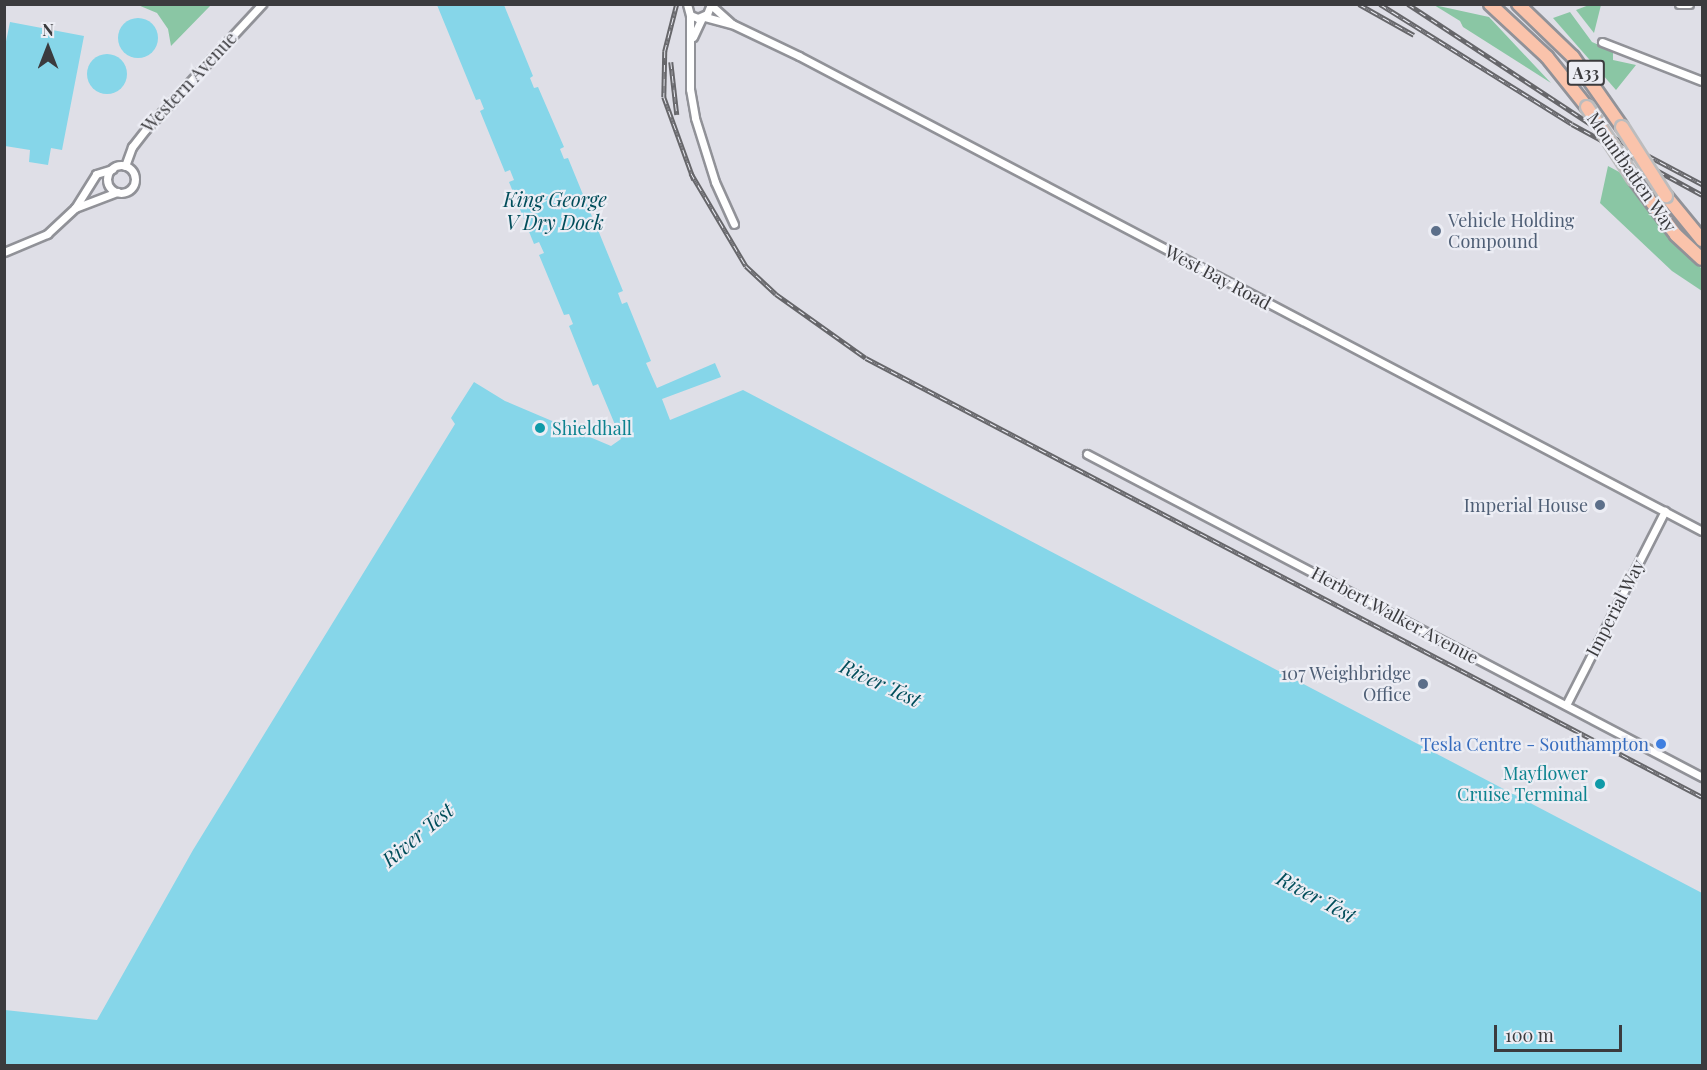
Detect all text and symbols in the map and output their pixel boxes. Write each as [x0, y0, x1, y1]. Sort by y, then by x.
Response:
north arrow [18, 18, 78, 78]
text: N [42, 19, 54, 40]
street label: Western Avenue [137, 27, 241, 137]
road number: A33 [1566, 60, 1606, 86]
street label: Mountbatten Way [1583, 108, 1681, 236]
water label: King George V Dry Dock [503, 186, 607, 233]
place label: Vehicle Holding Compound [1448, 210, 1574, 252]
marker: Vehicle Holding Compound [1429, 224, 1443, 238]
street label: West Bay Road [1161, 240, 1275, 314]
place label: Shieldhall [552, 417, 632, 439]
marker: Shieldhall [533, 421, 547, 435]
place label: Imperial House [1464, 494, 1588, 516]
marker: Imperial House [1593, 498, 1607, 512]
street label: Imperial Way [1581, 555, 1649, 661]
street label: Herbert Walker Avenue [1307, 561, 1483, 669]
water label: River Test [837, 653, 925, 711]
place label: 107 Weighbridge Office [1280, 663, 1411, 706]
marker: 107 Weighbridge Office [1416, 677, 1430, 691]
place label: Tesla Centre - Southampton [1420, 733, 1649, 755]
marker: Tesla Centre - Southampton [1654, 737, 1668, 751]
place label: Mayflower Cruise Terminal [1457, 763, 1588, 806]
marker: Mayflower Cruise Terminal [1593, 777, 1607, 791]
water label: River Test [376, 797, 458, 871]
water label: River Test [1273, 865, 1361, 927]
scale bar [1497, 1013, 1624, 1051]
text: 100 m [1505, 1023, 1554, 1047]

